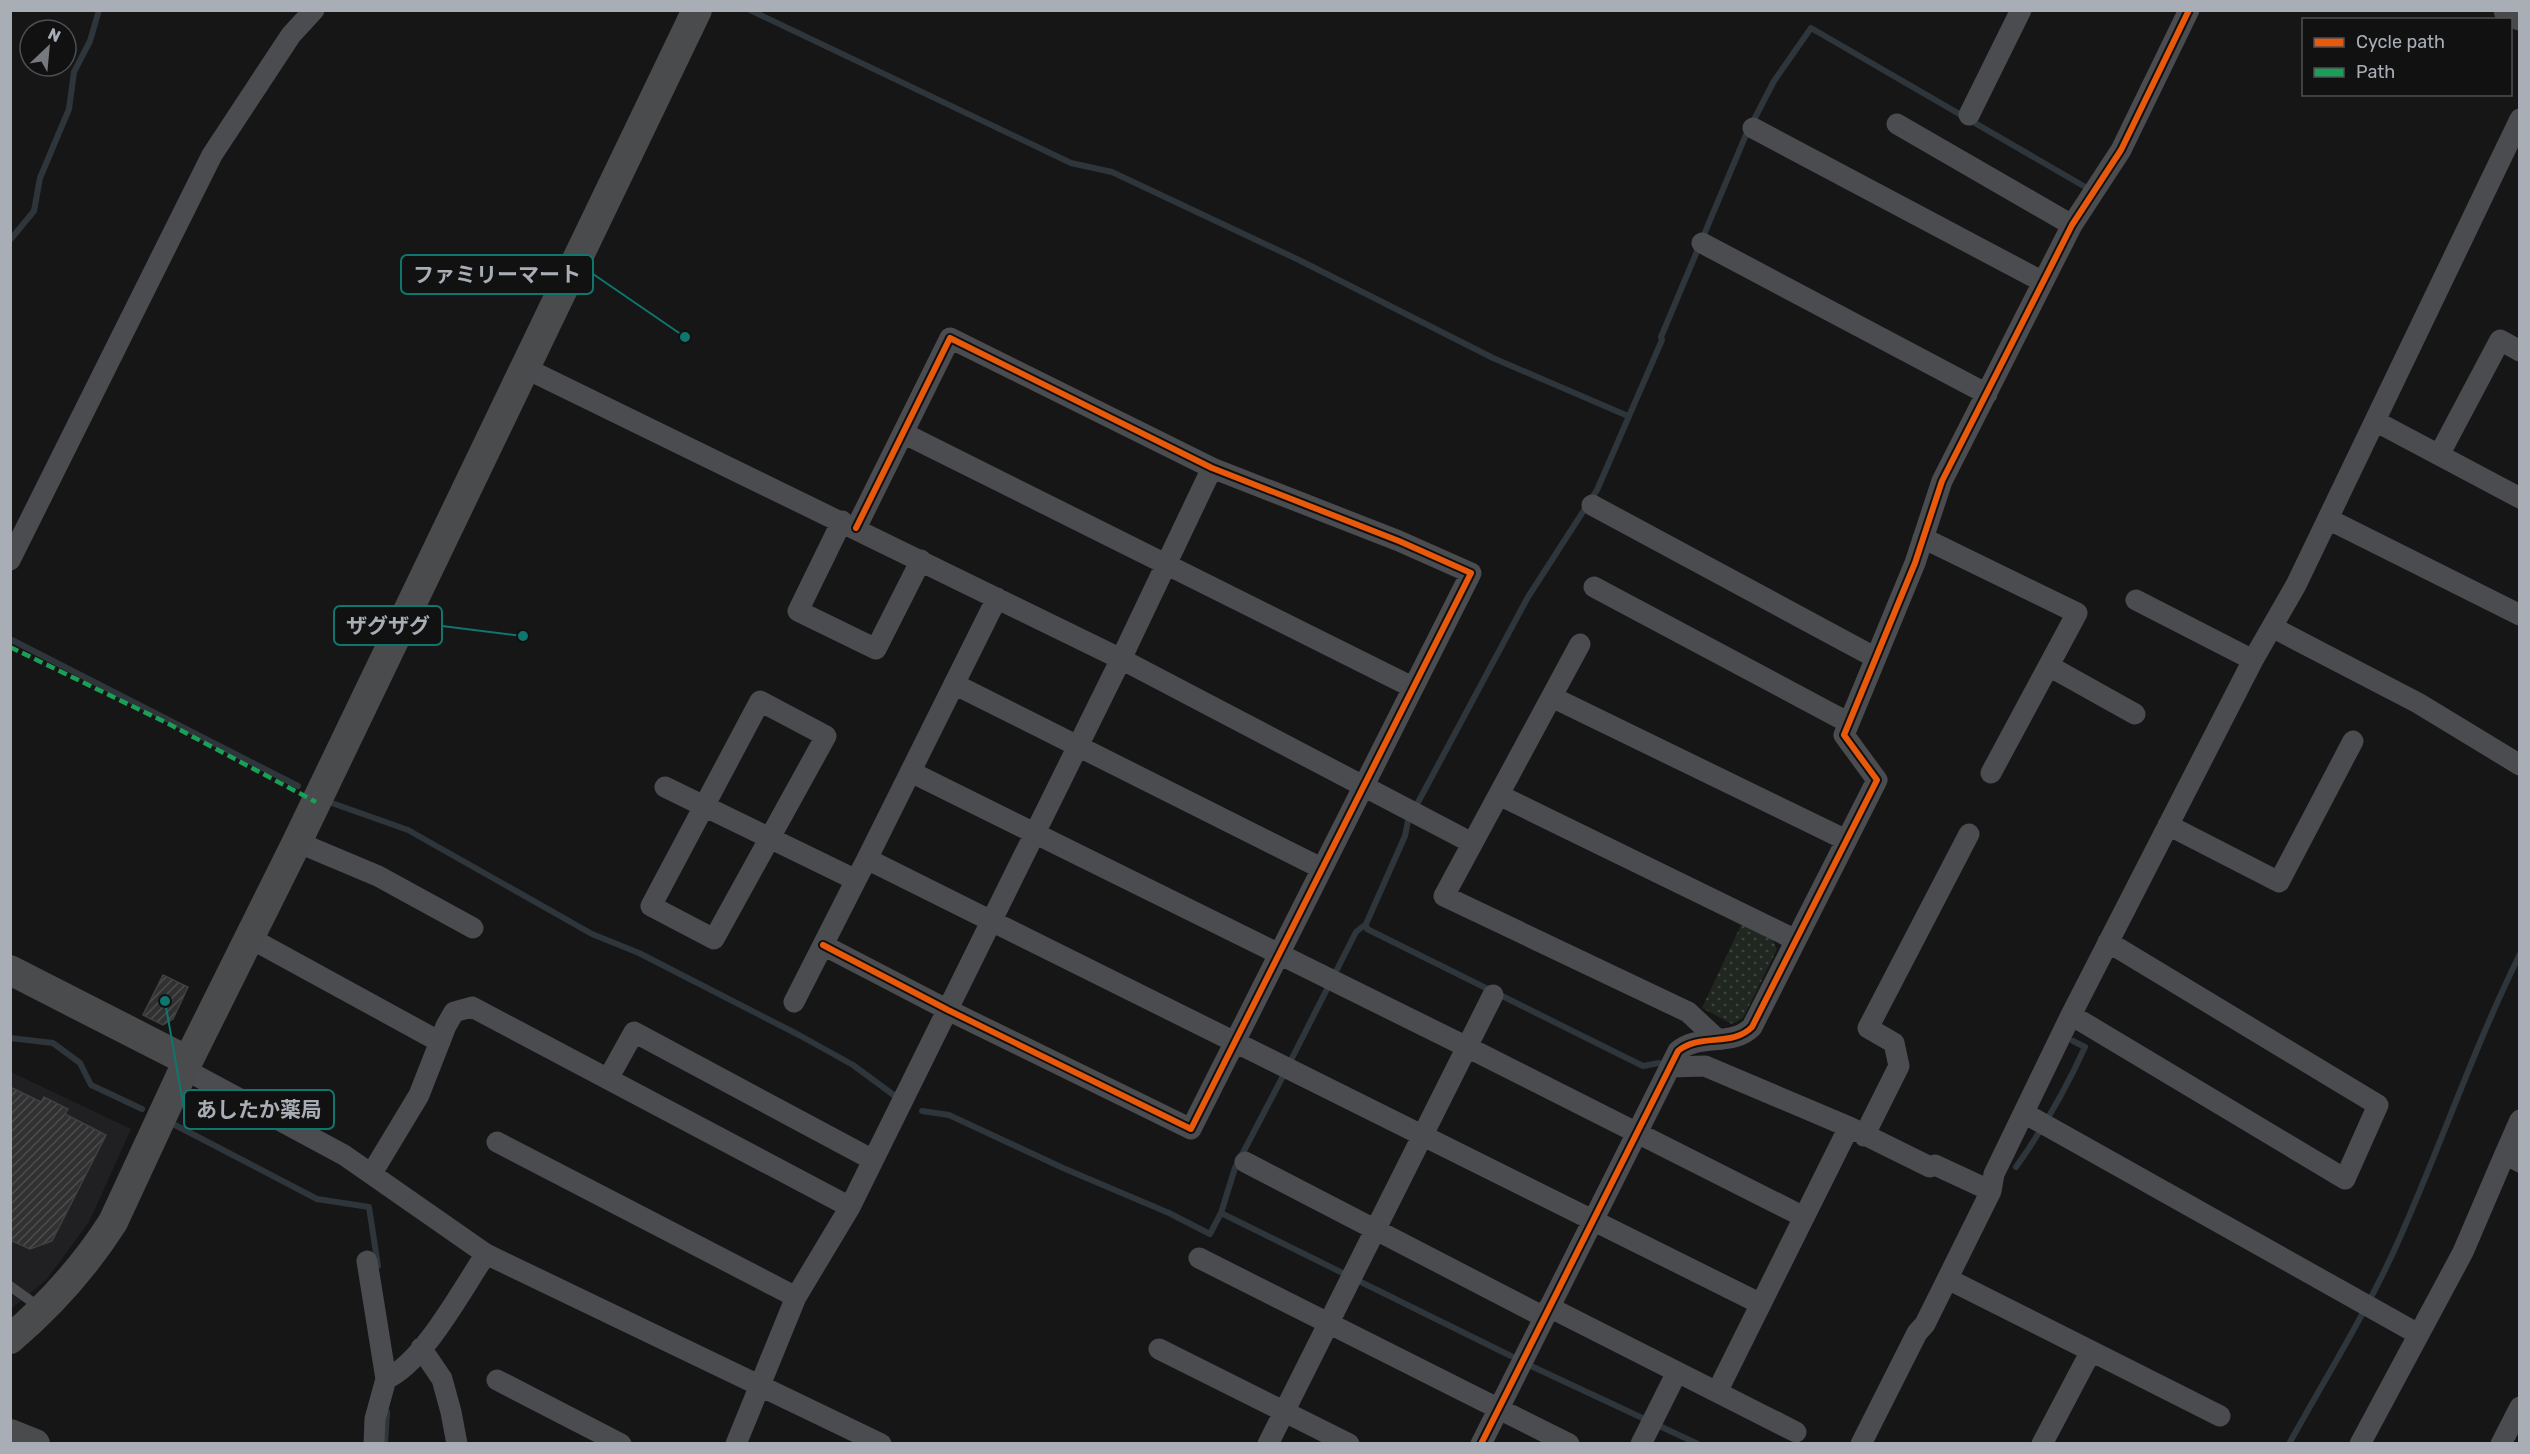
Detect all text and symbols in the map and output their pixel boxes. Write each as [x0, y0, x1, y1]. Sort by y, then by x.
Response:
north arrow [18, 18, 78, 78]
legend [2302, 18, 2512, 96]
text: N [45, 24, 64, 46]
text: Cycle path [2356, 31, 2445, 53]
text: Path [2356, 61, 2395, 83]
callout: ファミリーマート [401, 255, 593, 294]
text: ファミリーマート [413, 262, 581, 287]
callout: ザグザグ [334, 606, 442, 645]
text: ザグザグ [346, 613, 430, 638]
callout: あしたか薬局 [184, 1090, 334, 1129]
text: あしたか薬局 [196, 1097, 322, 1122]

